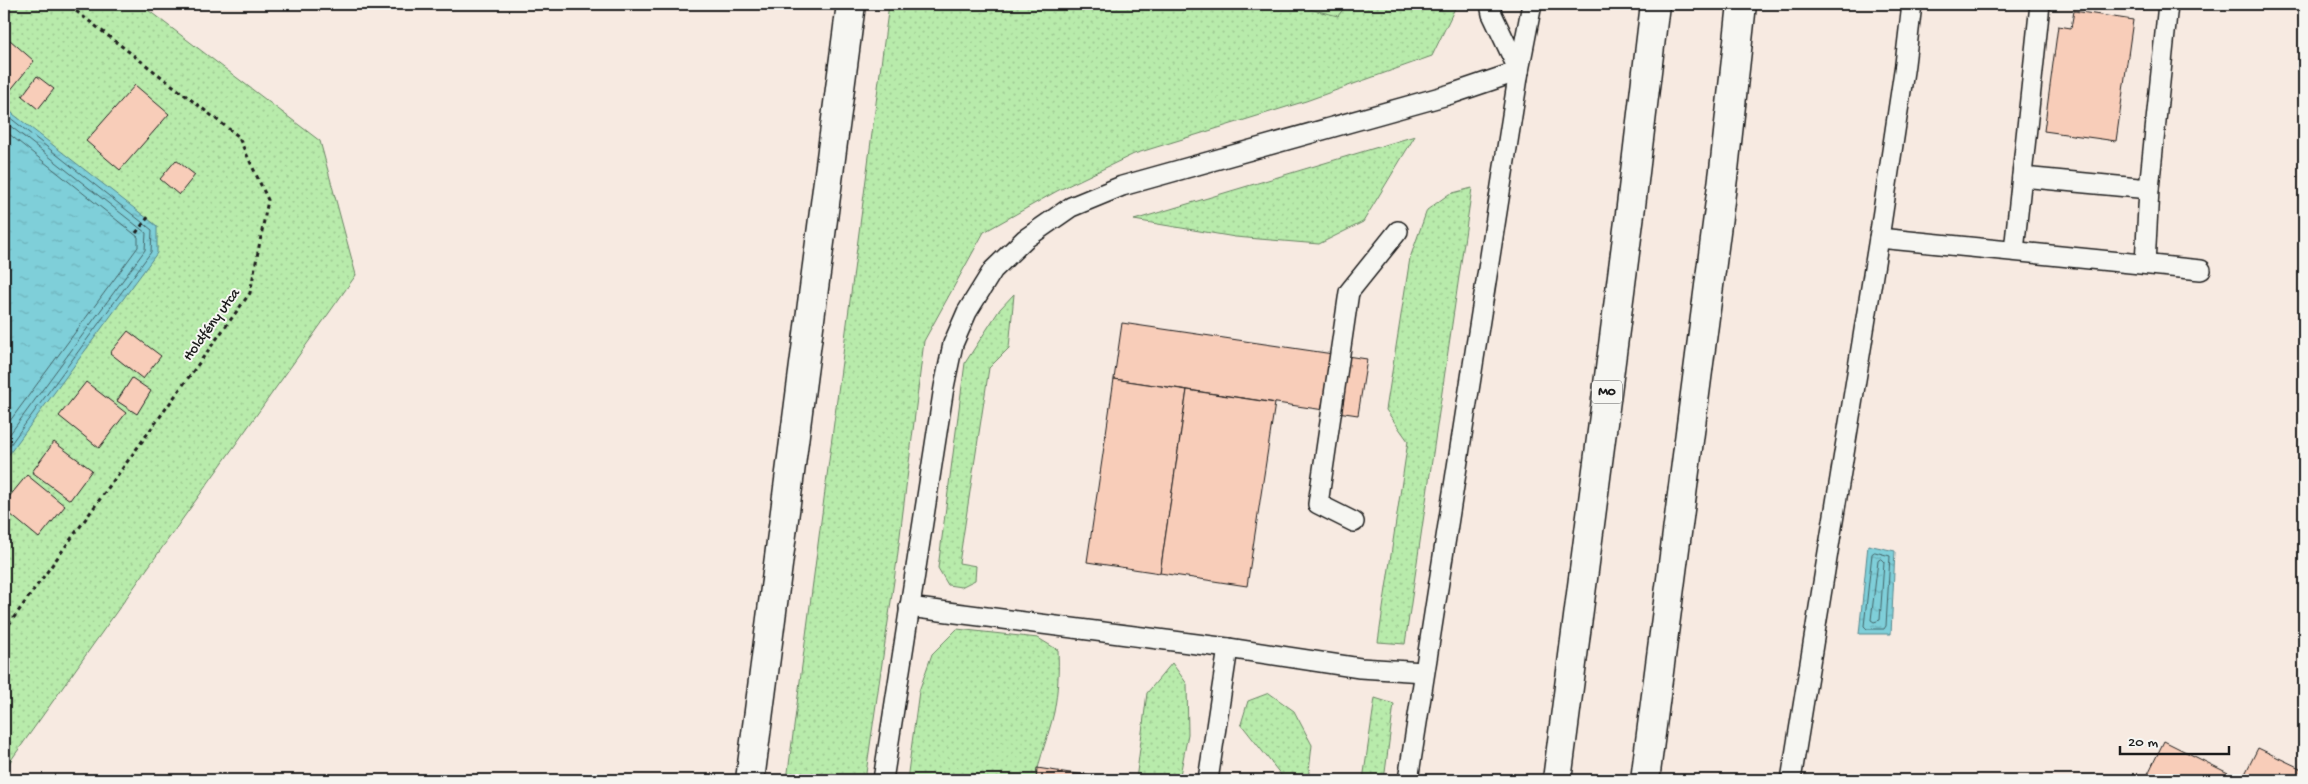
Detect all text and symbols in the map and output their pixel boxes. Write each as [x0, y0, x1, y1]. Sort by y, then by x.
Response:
street label: Holdfény utca [180, 285, 245, 365]
road number: M0 [1592, 381, 1622, 404]
scale bar [2120, 724, 2229, 756]
text: 20 m [2128, 734, 2158, 752]

